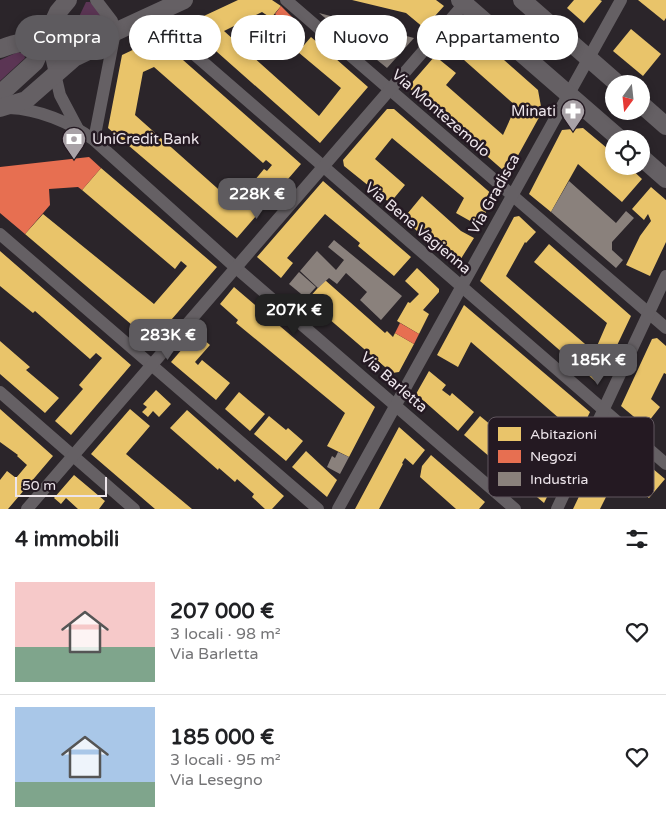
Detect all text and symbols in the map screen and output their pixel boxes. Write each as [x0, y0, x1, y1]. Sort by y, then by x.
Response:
chip: Compra [15, 15, 119, 60]
chip: Affitta [129, 15, 221, 60]
chip: Filtri [231, 15, 305, 60]
chip: Nuovo [315, 15, 407, 60]
chip: Appartamento [417, 15, 578, 60]
street label: Via Montezemolo [388, 65, 494, 161]
north arrow [605, 75, 650, 120]
map controls [605, 75, 650, 175]
pharmacy icon: Minati [560, 98, 586, 132]
place label: Minati [511, 102, 556, 120]
bank icon: UniCredit Bank [61, 126, 87, 160]
place label: UniCredit Bank [92, 130, 199, 148]
button: locate [605, 130, 650, 175]
street label: Via Gradisca [465, 151, 523, 237]
pin: 228K € [216, 178, 298, 220]
street label: Via Bene Vagienna [361, 178, 475, 278]
text: 228K € [229, 184, 285, 204]
pin: 207K € [253, 294, 335, 336]
text: 207K € [266, 300, 322, 320]
pin: 283K € [127, 318, 209, 361]
text: 283K € [140, 325, 196, 345]
pin: 185K € [557, 344, 639, 386]
street label: Via Barletta [357, 348, 431, 416]
text: 185K € [570, 350, 626, 370]
legend [488, 417, 654, 497]
text: Abitazioni [530, 426, 597, 443]
text: Negozi [530, 448, 577, 465]
text: Industria [530, 471, 588, 488]
scale bar [15, 474, 108, 497]
text: 50 m [22, 477, 56, 494]
icon: filters [623, 525, 651, 553]
text: 4 immobili [15, 527, 119, 552]
text: 207 000 € [170, 599, 274, 624]
icon: home [55, 602, 115, 662]
icon: heart [623, 618, 651, 646]
text: 3 locali · 98 m² [170, 624, 281, 644]
text: Via Barletta [170, 644, 259, 664]
text: 185 000 € [170, 725, 274, 750]
icon: home [55, 727, 115, 787]
icon: heart [623, 743, 651, 771]
text: 3 locali · 95 m² [170, 750, 281, 770]
text: Via Lesegno [170, 770, 263, 790]

